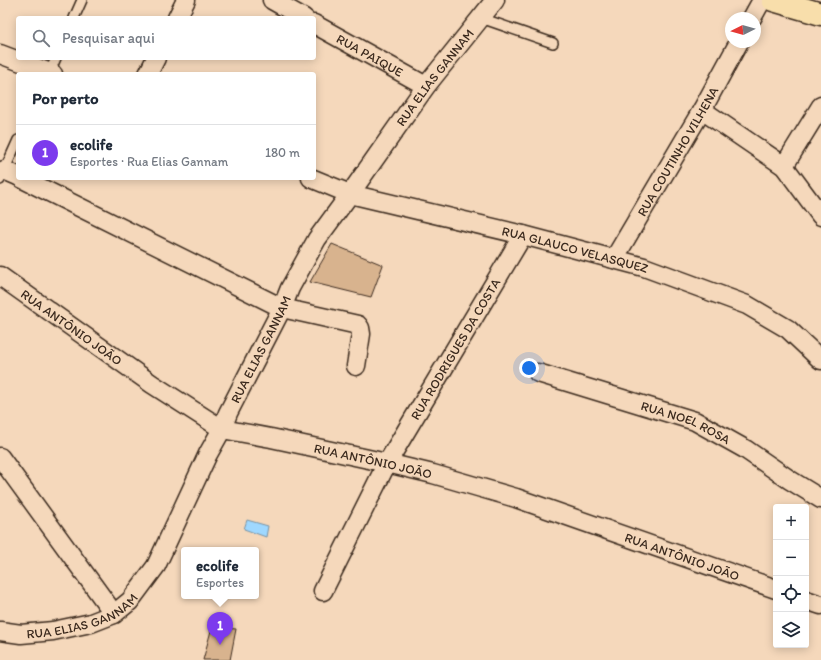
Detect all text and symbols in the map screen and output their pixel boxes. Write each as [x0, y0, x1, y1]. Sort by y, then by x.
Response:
north arrow [725, 12, 761, 48]
search box [16, 16, 316, 60]
street label: RUA ELIAS GANNAM [393, 26, 477, 129]
icon: search [30, 27, 52, 49]
text: Pesquisar aqui [62, 29, 155, 47]
street label: RUA PAIQUE [334, 31, 406, 80]
street label: RUA COUTINHO VILHENA [634, 84, 722, 219]
text: Por perto [32, 88, 99, 108]
text: ecolife [70, 136, 113, 154]
text: 1 [42, 145, 48, 160]
text: 180 m [265, 145, 300, 160]
text: Esportes · Rua Elias Gannam [70, 154, 228, 169]
street label: RUA GLAUCO VELASQUEZ [500, 223, 651, 276]
street label: RUA RODRIGUES DA COSTA [408, 275, 504, 423]
street label: RUA ANTÔNIO JOÃO [18, 286, 125, 368]
street label: RUA ELIAS GANNAM [227, 294, 294, 406]
your location [519, 358, 539, 378]
street label: RUA NOEL ROSA [639, 398, 734, 448]
street label: RUA ANTÔNIO JOÃO [313, 440, 433, 482]
map controls [773, 504, 809, 648]
button: + [773, 504, 809, 540]
street label: RUA ANTÔNIO JOÃO [623, 530, 741, 584]
button: − [773, 540, 809, 576]
popup [181, 547, 259, 599]
text: ecolife [196, 557, 239, 575]
text: Esportes [196, 575, 244, 590]
button: locate [773, 576, 809, 612]
street label: RUA ELIAS GANNAM [26, 591, 141, 641]
pin: 1 [207, 612, 233, 645]
button: layers [773, 612, 809, 648]

